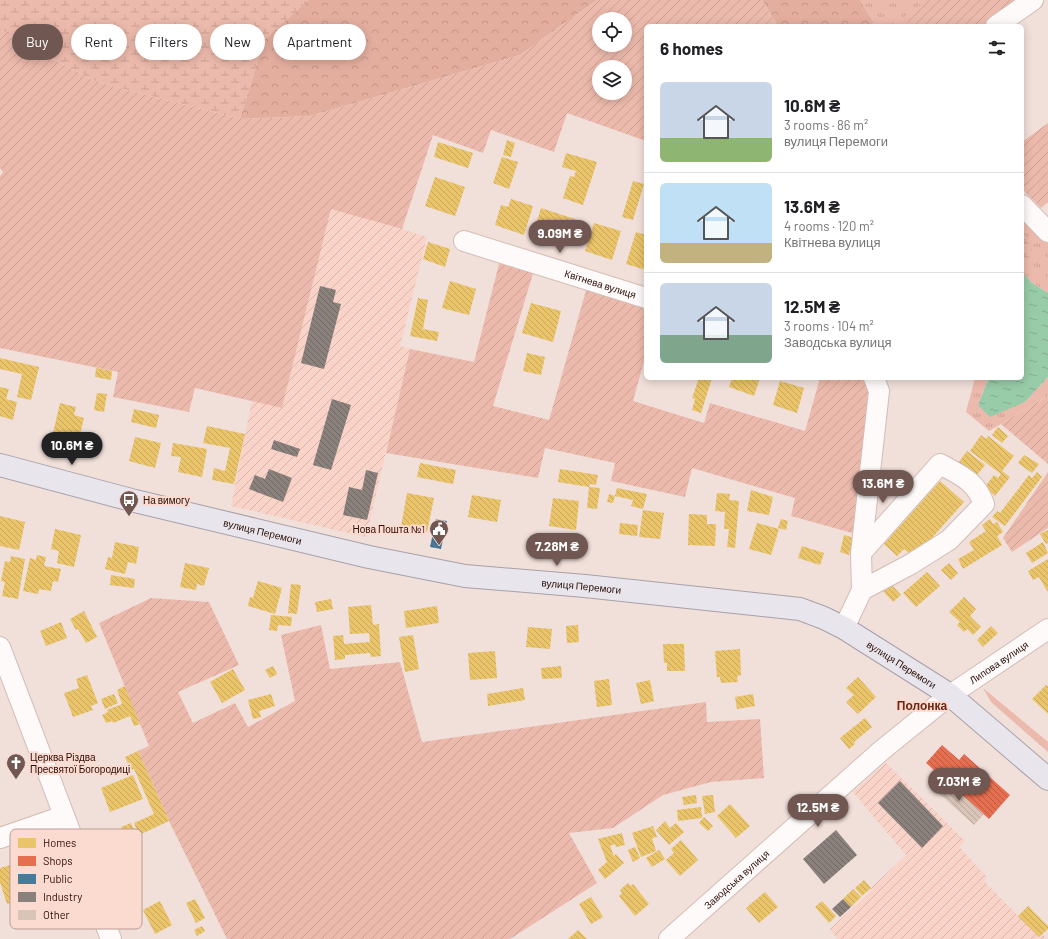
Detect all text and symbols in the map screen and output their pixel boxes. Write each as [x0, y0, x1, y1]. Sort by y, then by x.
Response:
map controls [592, 12, 632, 100]
button: locate [592, 12, 632, 52]
chip: Buy [12, 24, 63, 60]
chip: Rent [71, 24, 127, 60]
chip: Filters [135, 24, 202, 60]
chip: New [210, 24, 265, 60]
chip: Apartment [273, 24, 366, 60]
icon: filters [986, 37, 1008, 59]
text: 6 homes [660, 38, 723, 58]
button: layers [592, 60, 632, 100]
text: 10.6M ₴ [784, 95, 840, 115]
icon: home [692, 98, 740, 146]
text: 3 rooms · 86 m² [784, 117, 868, 133]
text: вулиця Перемоги [784, 133, 888, 149]
text: 13.6M ₴ [784, 196, 840, 216]
icon: home [692, 199, 740, 247]
text: 4 rooms · 120 m² [784, 218, 874, 234]
pin: 9.09M ₴ [523, 220, 597, 254]
text: 9.09M ₴ [538, 225, 582, 241]
text: Квітнева вулиця [784, 234, 881, 250]
street label: Квітнева вулиця [563, 267, 638, 301]
text: 12.5M ₴ [784, 296, 840, 316]
icon: home [692, 299, 740, 347]
text: 3 rooms · 104 m² [784, 318, 874, 334]
text: Заводська вулиця [784, 334, 892, 350]
pin: 10.6M ₴ [35, 432, 109, 466]
text: 10.6M ₴ [50, 437, 94, 453]
pin: 13.6M ₴ [846, 470, 920, 504]
text: 13.6M ₴ [862, 475, 904, 491]
bus stop icon: На вимогу [118, 489, 140, 517]
place label: На вимогу [143, 494, 190, 506]
street label: вулиця Перемоги [222, 516, 303, 547]
public building icon: Нова Пошта №1 [428, 518, 450, 546]
place label: Нова Пошта №1 [352, 523, 425, 535]
pin: 7.28M ₴ [520, 533, 594, 567]
text: 7.28M ₴ [535, 538, 579, 554]
street label: вулиця Перемоги [541, 576, 622, 596]
street label: вулиця Перемоги [865, 638, 939, 691]
street label: Липова вулиця [967, 638, 1030, 686]
district label: Полонка [897, 698, 948, 712]
place label: Церква Різдва Пресвятої Богородиці [30, 751, 130, 775]
church icon: Церква Різдва Пресвятої Богородиці [5, 752, 27, 780]
pin: 7.03M ₴ [922, 768, 996, 802]
text: 7.03M ₴ [937, 773, 981, 789]
pin: 12.5M ₴ [781, 794, 855, 828]
text: 12.5M ₴ [797, 799, 839, 815]
legend [10, 829, 142, 929]
text: Homes [43, 836, 76, 849]
street label: Заводська вулиця [701, 847, 771, 911]
text: Shops [43, 854, 73, 867]
text: Public [43, 872, 73, 885]
text: Industry [43, 890, 82, 903]
text: Other [43, 908, 70, 921]

